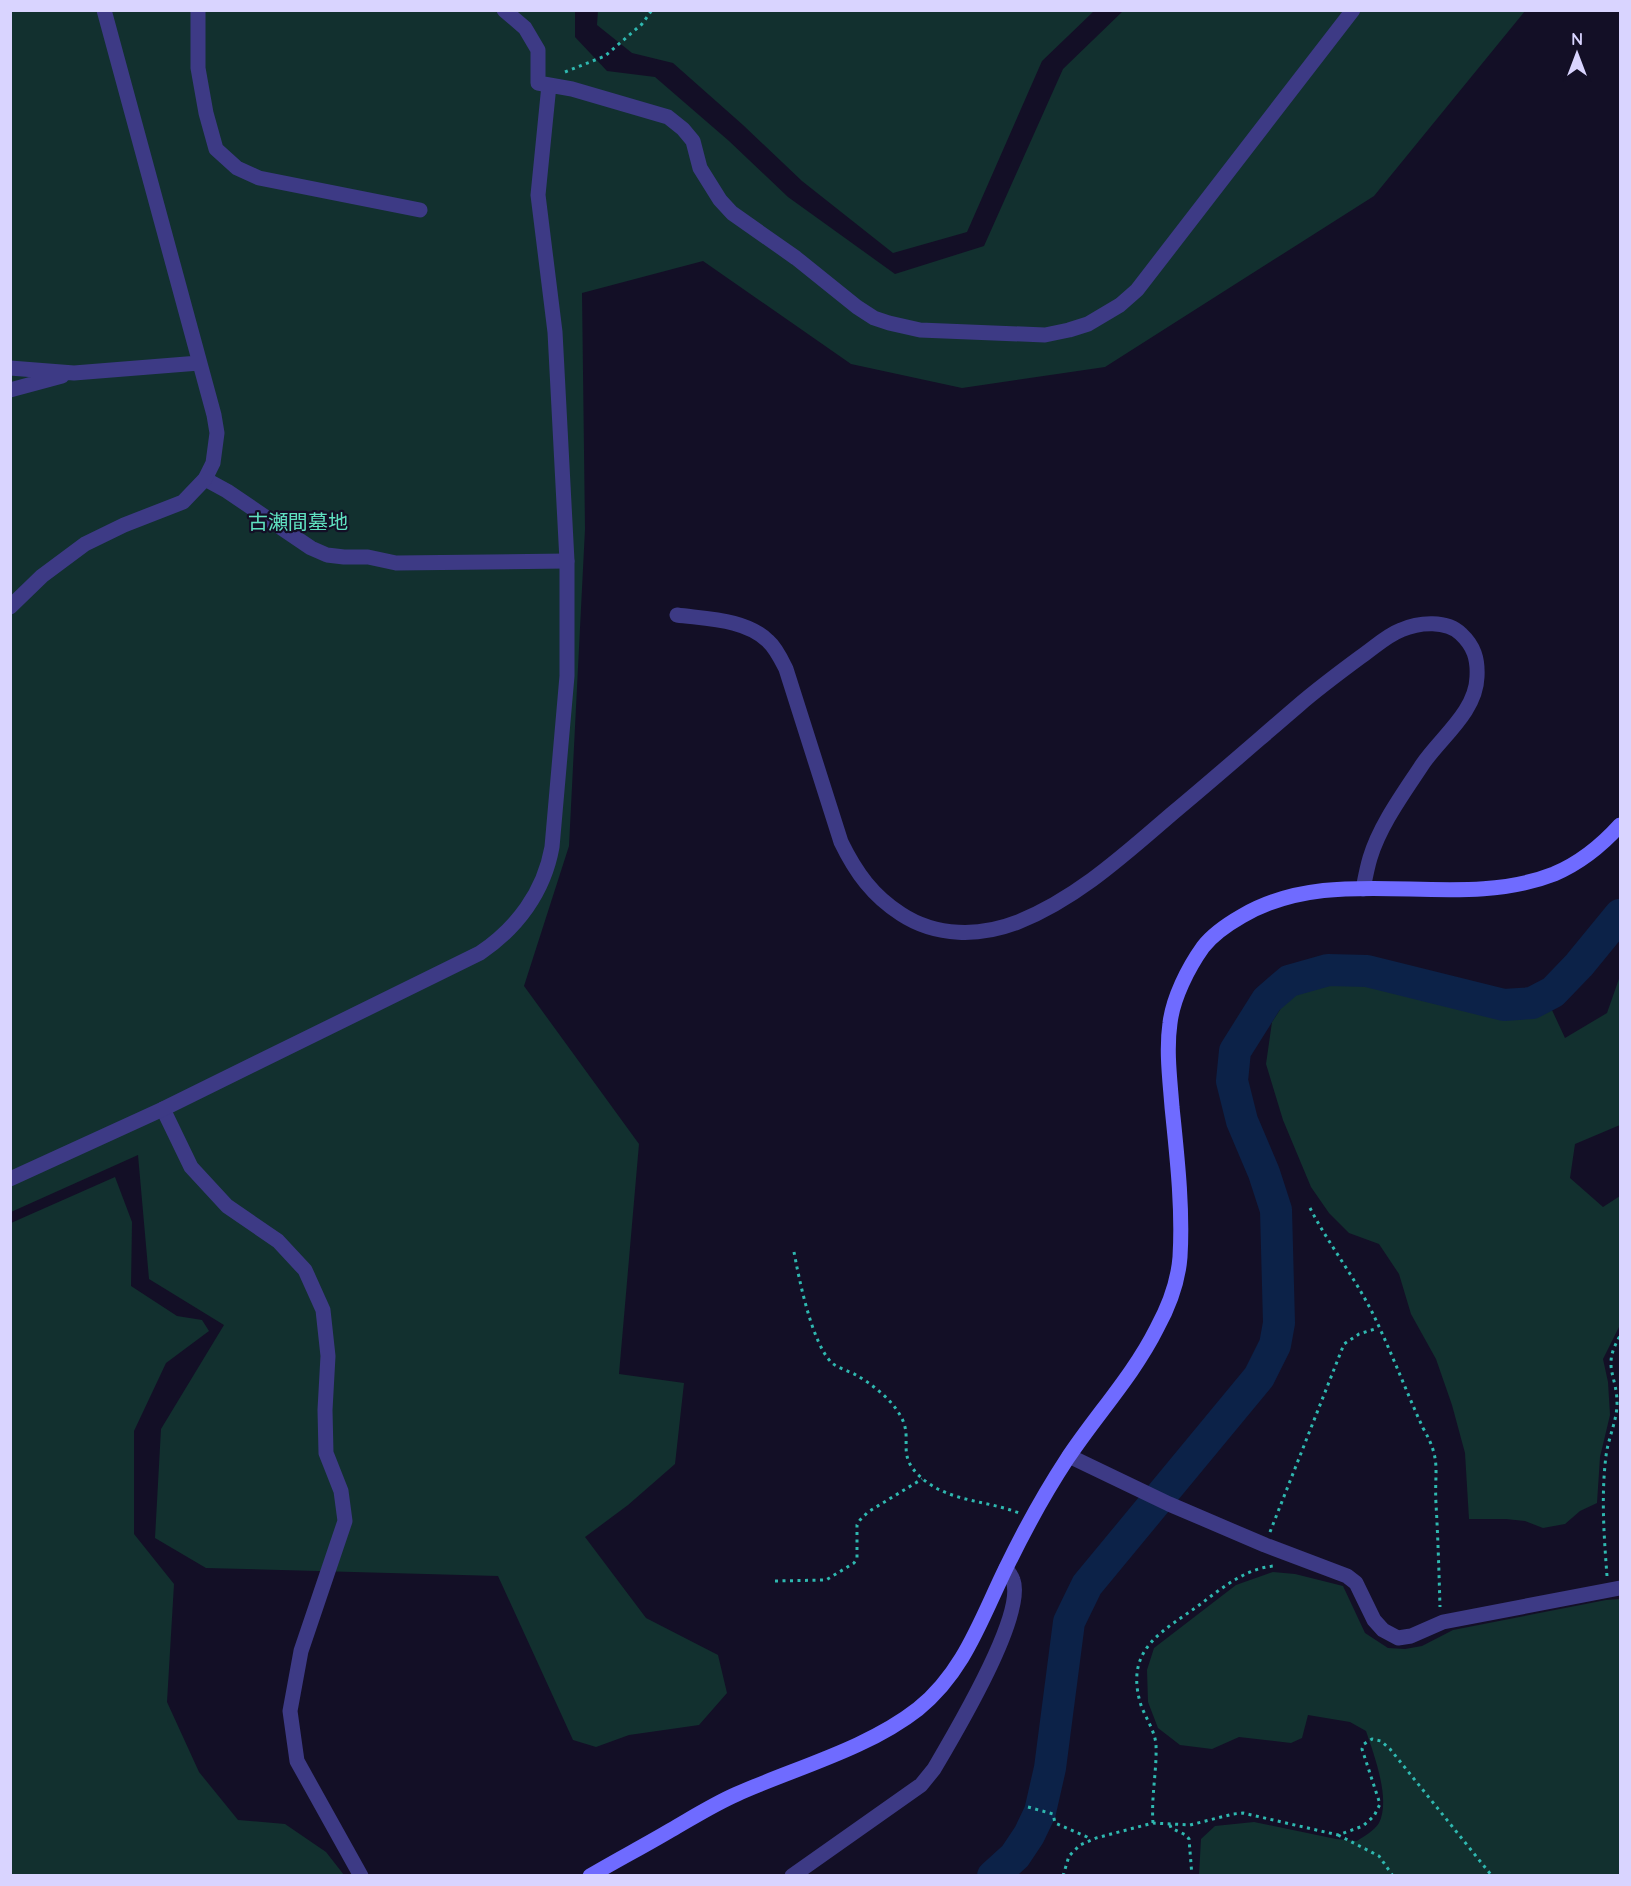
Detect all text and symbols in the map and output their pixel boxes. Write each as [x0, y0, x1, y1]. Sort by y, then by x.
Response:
north arrow [1547, 24, 1607, 84]
text: N [1571, 29, 1583, 49]
park label: 古瀬間墓地 [248, 509, 348, 534]

